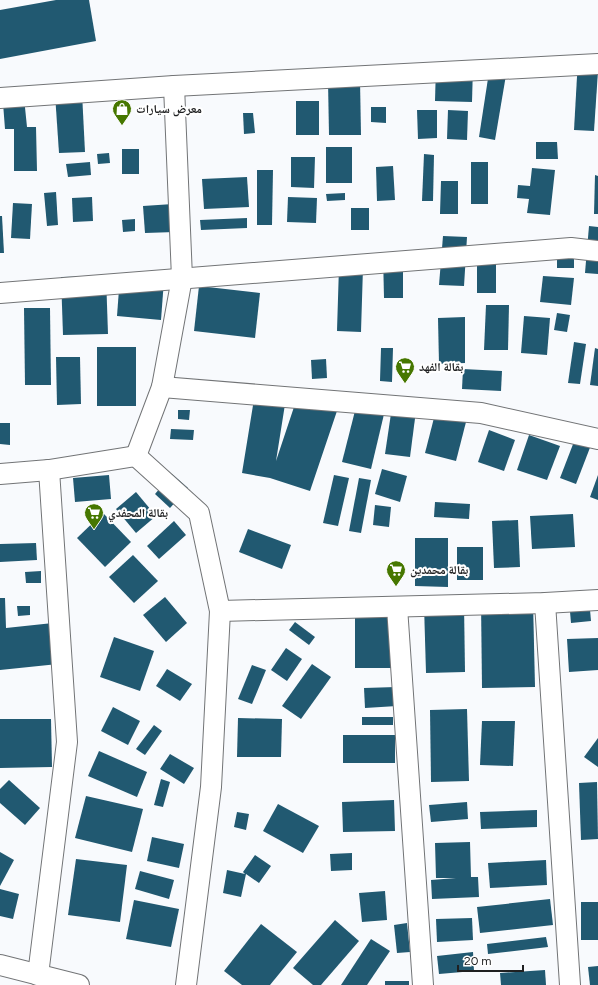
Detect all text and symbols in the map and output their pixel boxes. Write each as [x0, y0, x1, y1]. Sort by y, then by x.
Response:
shop icon: معرض سيارات [111, 98, 133, 126]
place label: معرض سيارات [136, 102, 202, 117]
supermarket icon: بقالة الفهد [394, 356, 416, 384]
place label: بقالة الفهد [419, 360, 463, 374]
supermarket icon: بقالة المحفدي [83, 502, 105, 530]
place label: بقالة المحفدي [108, 506, 168, 523]
supermarket icon: بقالة محمدين [385, 559, 407, 587]
place label: بقالة محمدين [410, 563, 468, 578]
scale bar [458, 947, 523, 973]
text: 20 m [464, 954, 492, 968]

